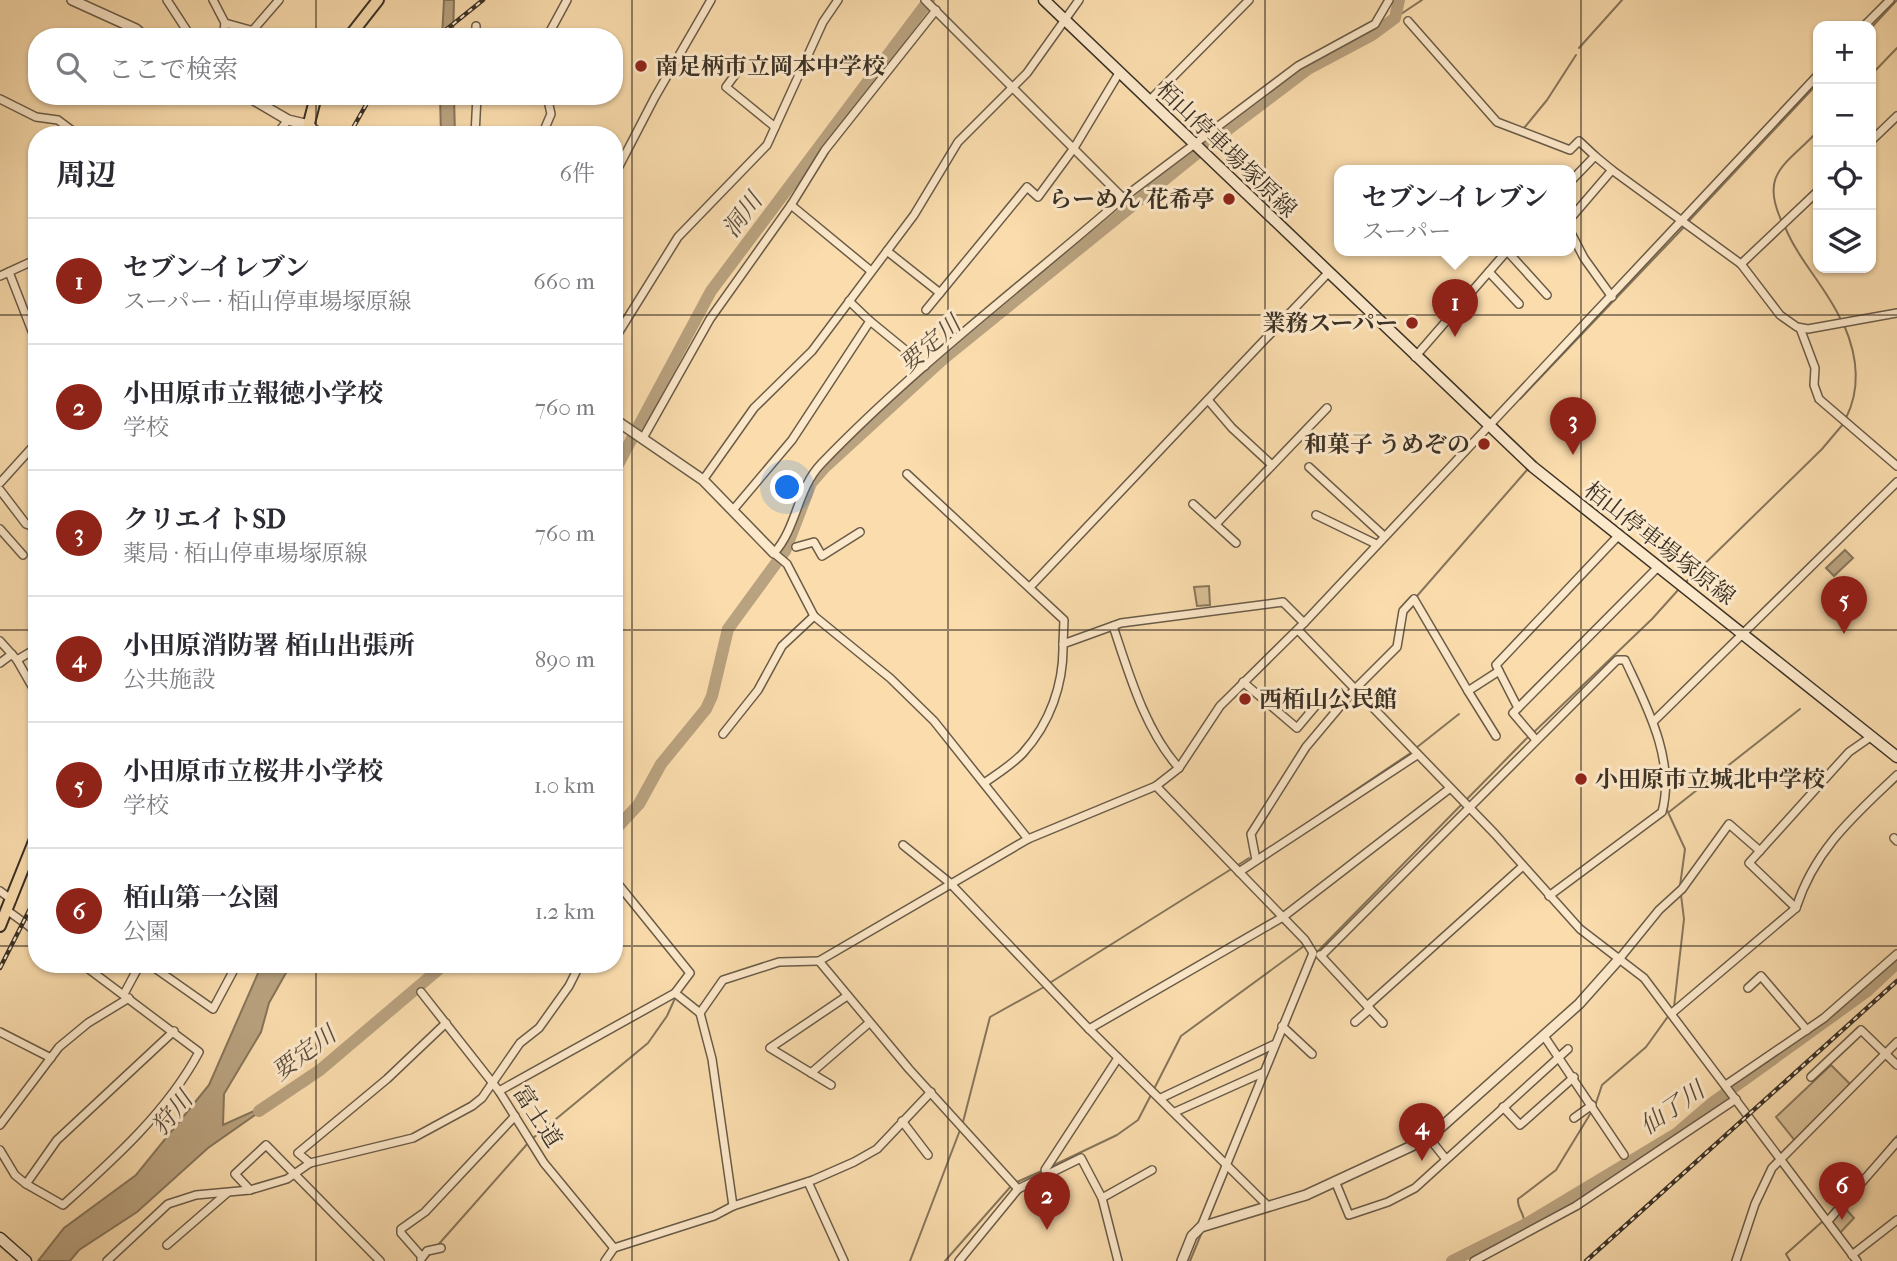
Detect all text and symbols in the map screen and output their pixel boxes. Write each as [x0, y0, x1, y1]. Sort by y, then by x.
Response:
map controls [1813, 21, 1876, 273]
button: + [1813, 21, 1876, 84]
search box [28, 28, 623, 105]
icon: search [52, 48, 90, 86]
place label: 南足柄市立岡本中学校 [655, 53, 885, 80]
text: ここで検索 [108, 54, 238, 85]
marker: 南足柄市立岡本中学校 [633, 58, 649, 74]
street label: 栢山停車場塚原線 [1151, 76, 1302, 223]
button: − [1813, 84, 1876, 147]
button: locate [1813, 147, 1876, 210]
text: 周辺 [56, 158, 116, 193]
text: 6件 [560, 160, 595, 187]
popup [1334, 165, 1576, 256]
text: セブン-イレブン [1362, 182, 1548, 213]
water label: 洞川 [716, 185, 769, 243]
place label: らーめん 花希亭 [1049, 186, 1215, 213]
marker: らーめん 花希亭 [1221, 191, 1237, 207]
button: layers [1813, 210, 1876, 273]
text: スーパー [1362, 218, 1451, 245]
text: セブン-イレブン [123, 252, 310, 283]
text: 1 [75, 268, 83, 295]
text: 660 m [533, 268, 595, 295]
pin: 1 [1432, 279, 1478, 337]
text: スーパー · 栢山停車場塚原線 [123, 288, 411, 315]
water label: 要定川 [894, 308, 969, 378]
place label: 業務スーパー [1262, 310, 1398, 337]
marker: 業務スーパー [1404, 315, 1420, 331]
text: 小田原市立報徳小学校 [123, 378, 383, 409]
text: 2 [73, 394, 85, 421]
text: 760 m [535, 394, 595, 421]
pin: 3 [1550, 397, 1596, 455]
text: 学校 [123, 414, 169, 441]
place label: 和菓子 うめぞの [1304, 431, 1470, 458]
marker: 和菓子 うめぞの [1476, 436, 1492, 452]
your location [770, 470, 804, 504]
street label: 栢山停車場塚原線 [1579, 476, 1741, 611]
text: クリエイトSD [123, 504, 286, 535]
text: 3 [74, 520, 84, 547]
text: 760 m [535, 520, 595, 547]
text: 薬局 · 栢山停車場塚原線 [123, 540, 368, 567]
pin: 5 [1821, 576, 1867, 634]
text: 小田原消防署 栢山出張所 [123, 630, 415, 661]
text: 4 [72, 646, 86, 673]
text: 890 m [535, 646, 595, 673]
text: 公共施設 [123, 666, 215, 693]
place label: 西栢山公民館 [1259, 686, 1397, 713]
marker: 西栢山公民館 [1237, 691, 1253, 707]
text: 小田原市立桜井小学校 [123, 756, 383, 787]
place label: 小田原市立城北中学校 [1595, 766, 1825, 793]
marker: 小田原市立城北中学校 [1573, 771, 1589, 787]
text: 5 [74, 772, 84, 799]
text: 1.0 km [534, 772, 595, 799]
text: 学校 [123, 792, 169, 819]
text: 栢山第一公園 [123, 882, 279, 913]
text: 6 [73, 898, 85, 925]
text: 1.2 km [535, 898, 595, 925]
text: 公園 [123, 918, 169, 945]
water label: 要定川 [267, 1018, 344, 1086]
water label: 仙了川 [1634, 1074, 1712, 1140]
street label: 富士道 [507, 1080, 568, 1153]
water label: 狩川 [146, 1083, 200, 1140]
pin: 4 [1399, 1103, 1445, 1161]
pin: 6 [1819, 1162, 1865, 1220]
pin: 2 [1024, 1172, 1070, 1230]

